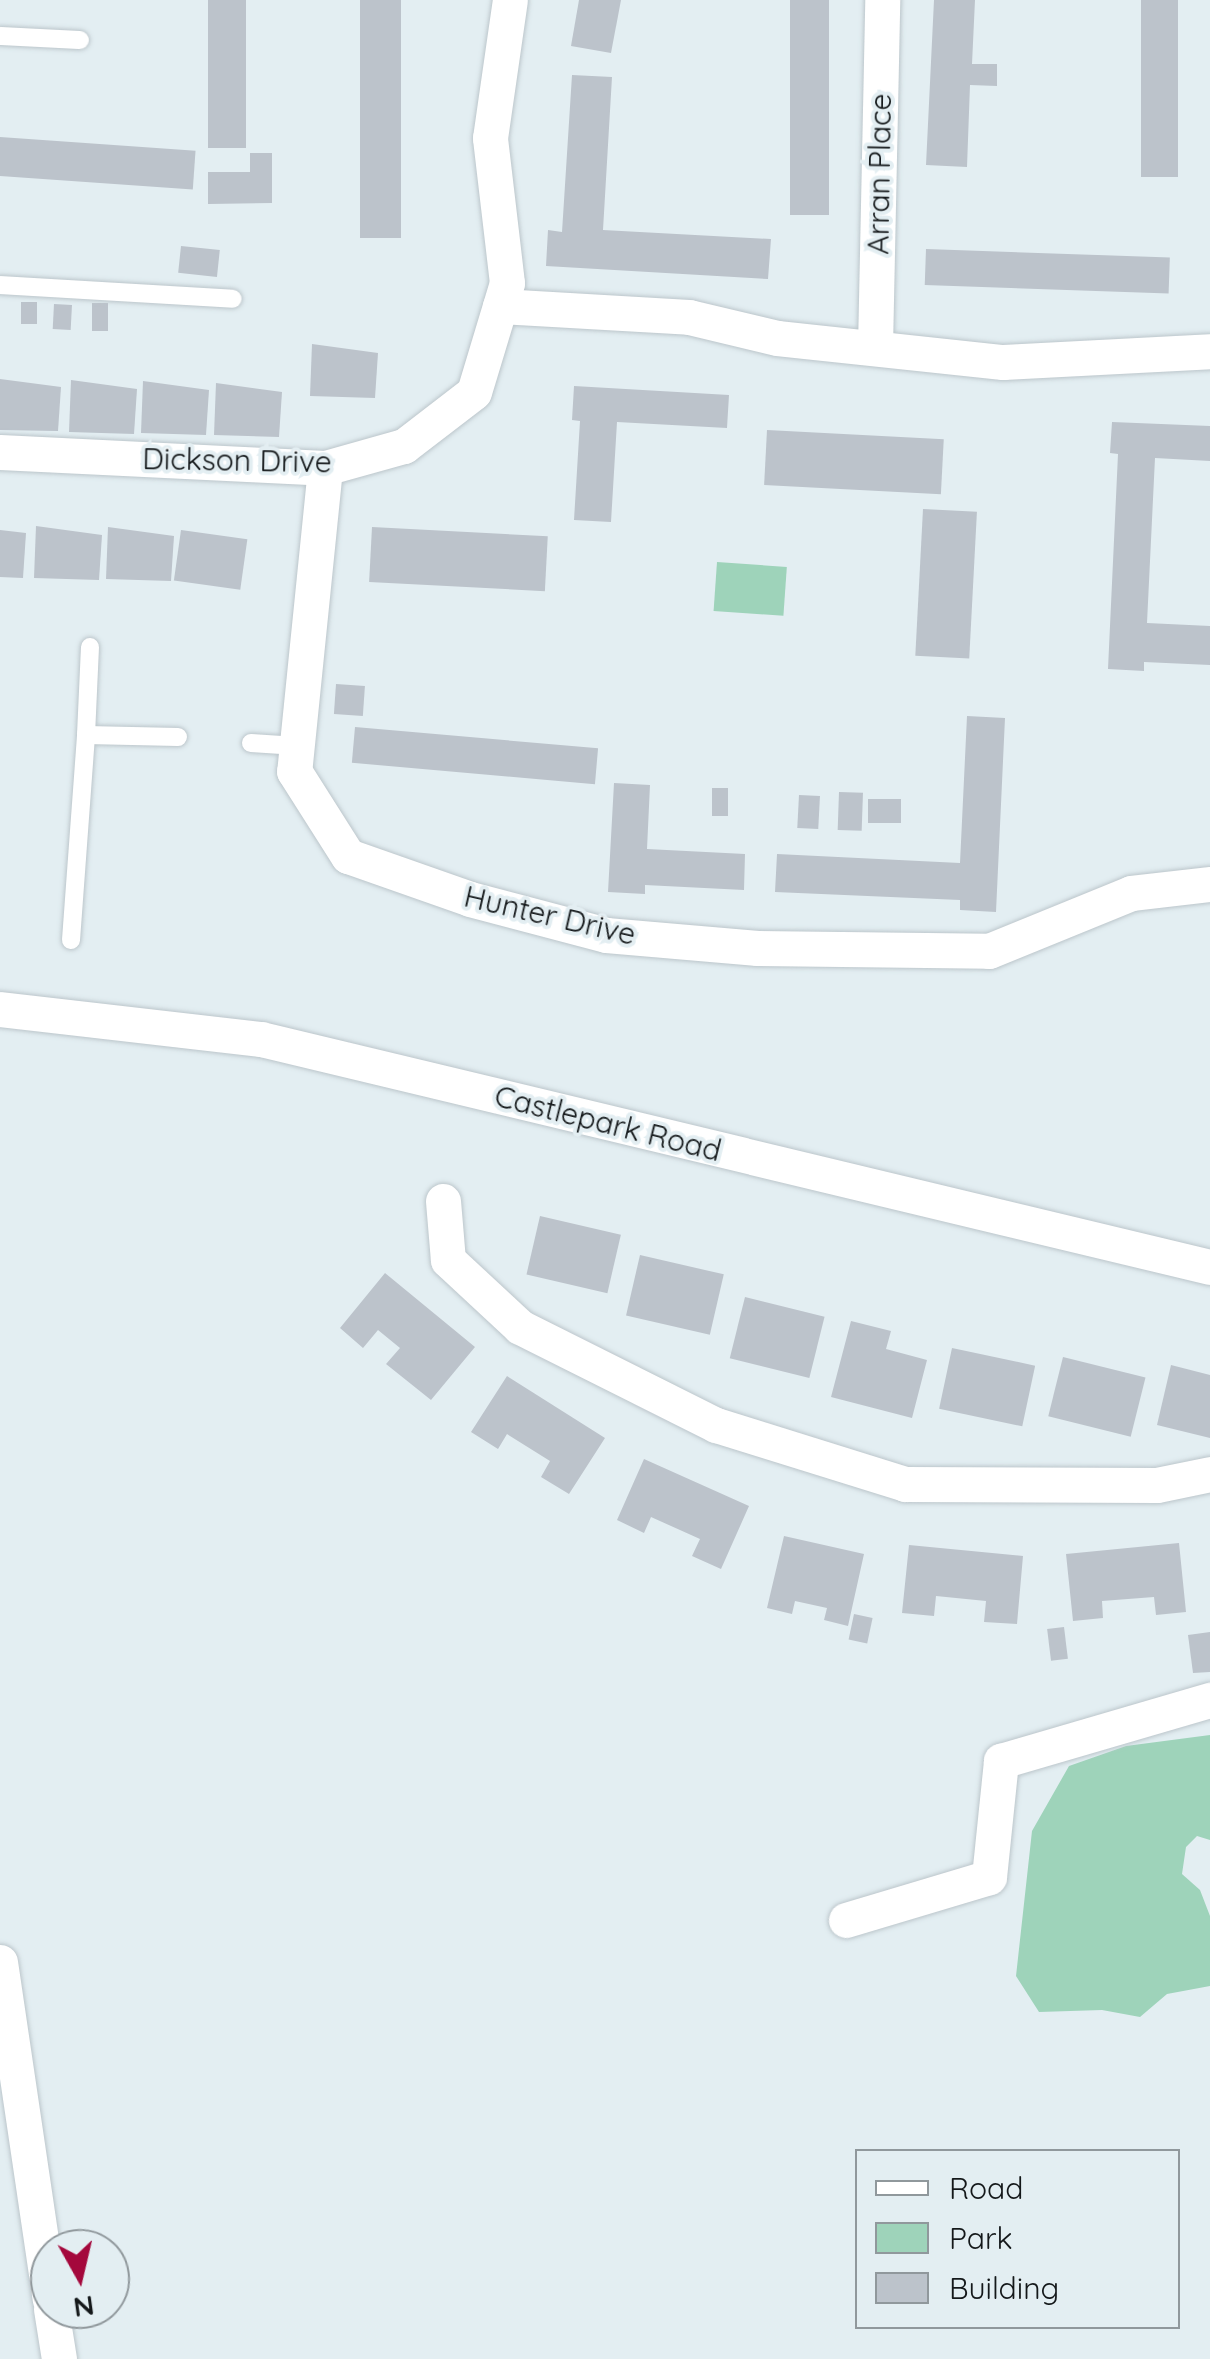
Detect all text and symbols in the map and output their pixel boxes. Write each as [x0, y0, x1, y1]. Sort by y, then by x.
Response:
street label: Arran Place [860, 93, 898, 255]
street label: Dickson Drive [142, 440, 332, 480]
street label: Hunter Drive [461, 878, 639, 952]
street label: Castlepark Road [491, 1077, 725, 1169]
legend [855, 2149, 1180, 2329]
text: Road [949, 2169, 1023, 2207]
text: Park [949, 2219, 1013, 2257]
north arrow [30, 2229, 130, 2329]
text: Building [949, 2269, 1059, 2307]
text: N [71, 2288, 97, 2326]

